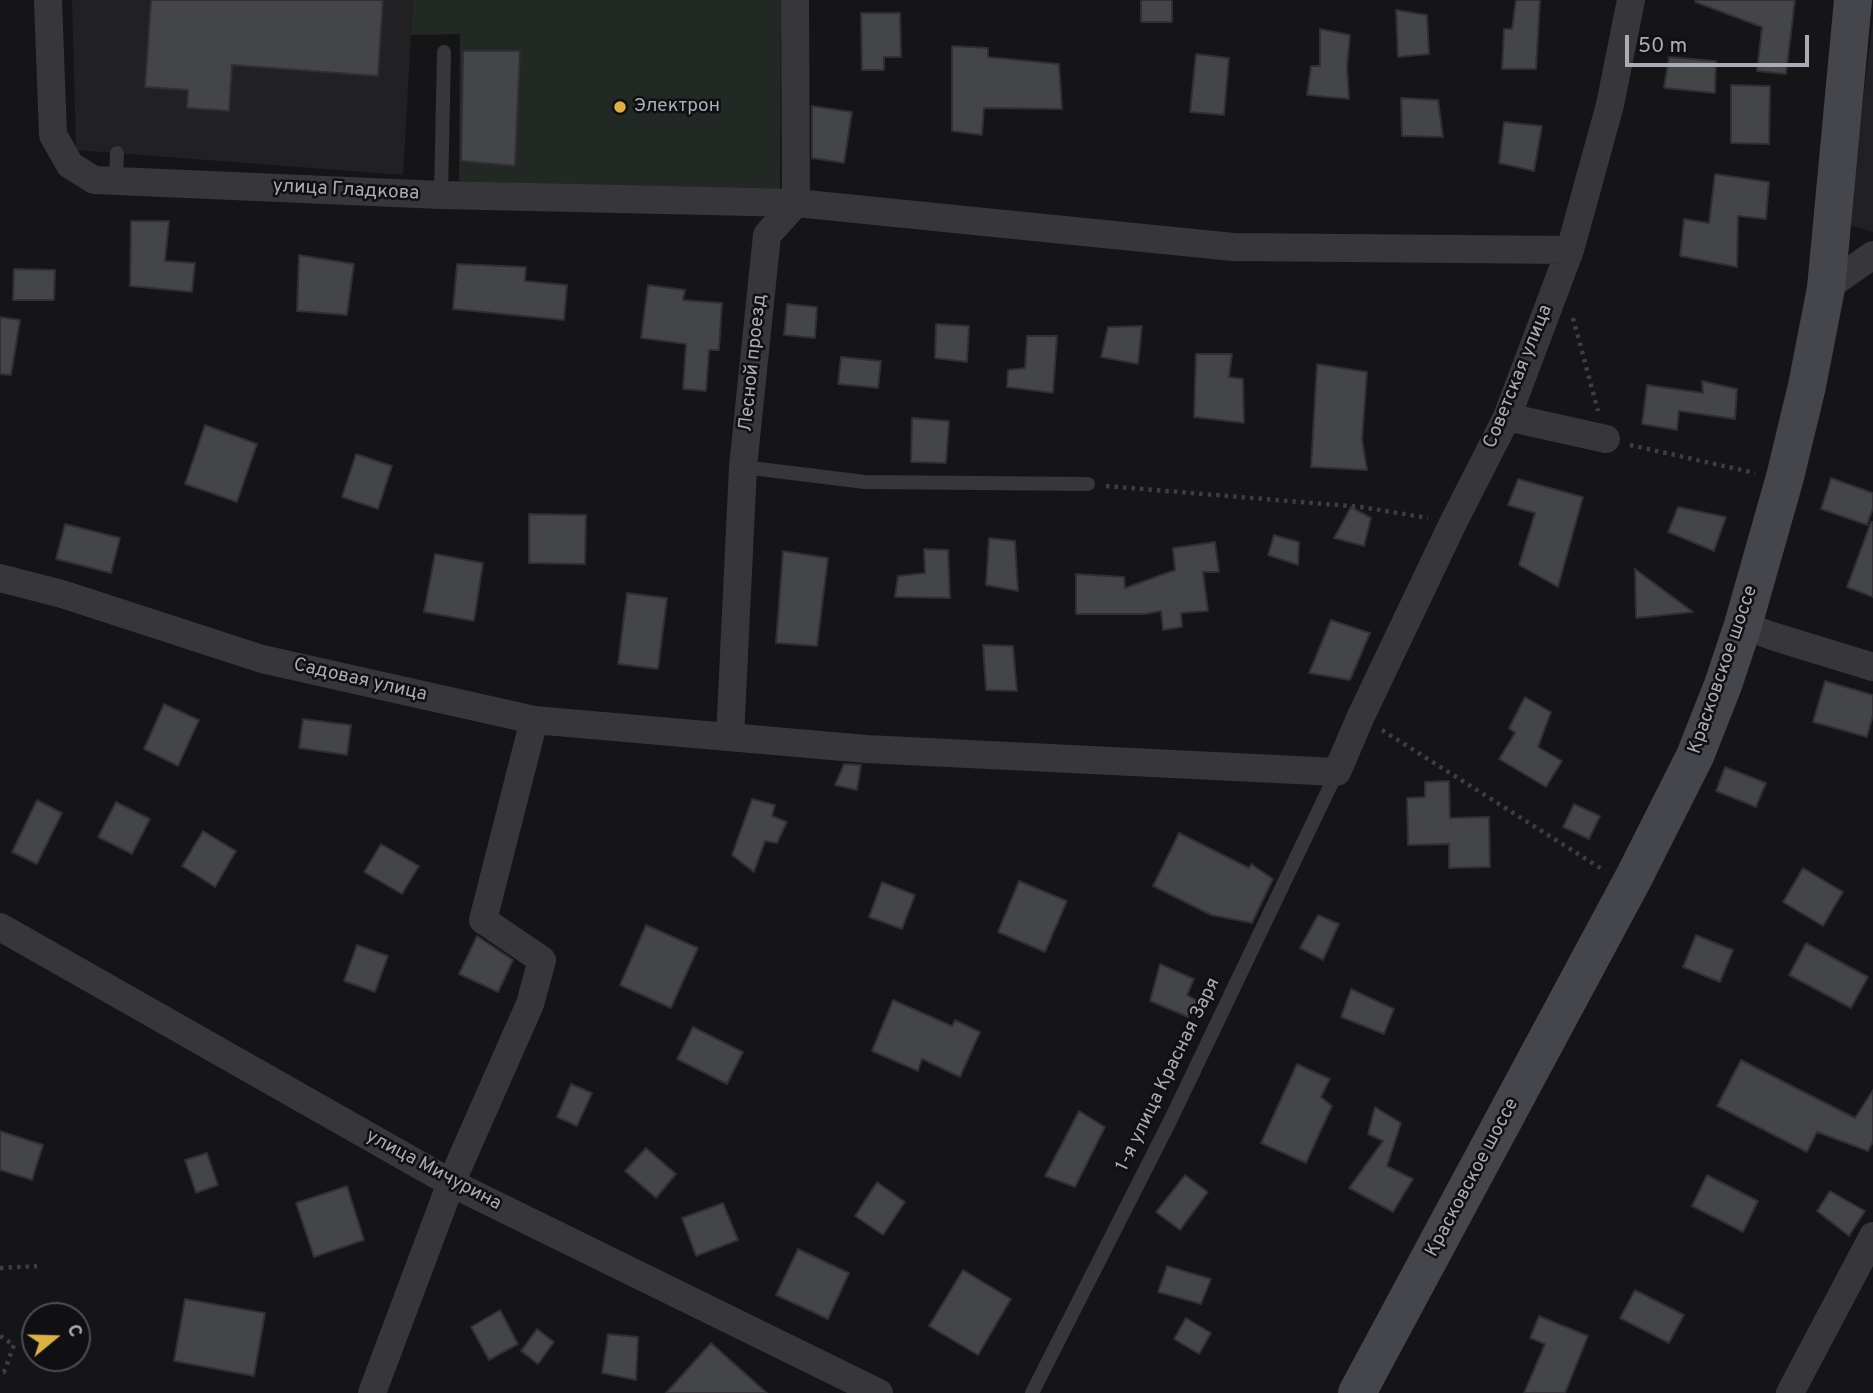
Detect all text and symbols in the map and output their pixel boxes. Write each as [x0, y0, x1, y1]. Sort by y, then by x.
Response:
scale bar [1628, 21, 1812, 65]
text: 50 m [1638, 33, 1687, 60]
place label: Электрон [634, 96, 720, 118]
marker: Электрон [612, 99, 628, 115]
street label: улица Гладкова [272, 176, 420, 206]
street label: Лесной проезд [735, 293, 773, 433]
street label: Советская улица [1480, 302, 1558, 452]
street label: Красковское шоссе [1685, 583, 1763, 757]
street label: Садовая улица [291, 655, 429, 707]
street label: 1-я улица Красная Заря [1112, 975, 1226, 1175]
street label: Красковское шоссе [1422, 1095, 1524, 1261]
street label: улица Мичурина [361, 1126, 505, 1216]
north arrow [21, 1302, 91, 1372]
text: С [61, 1321, 87, 1340]

